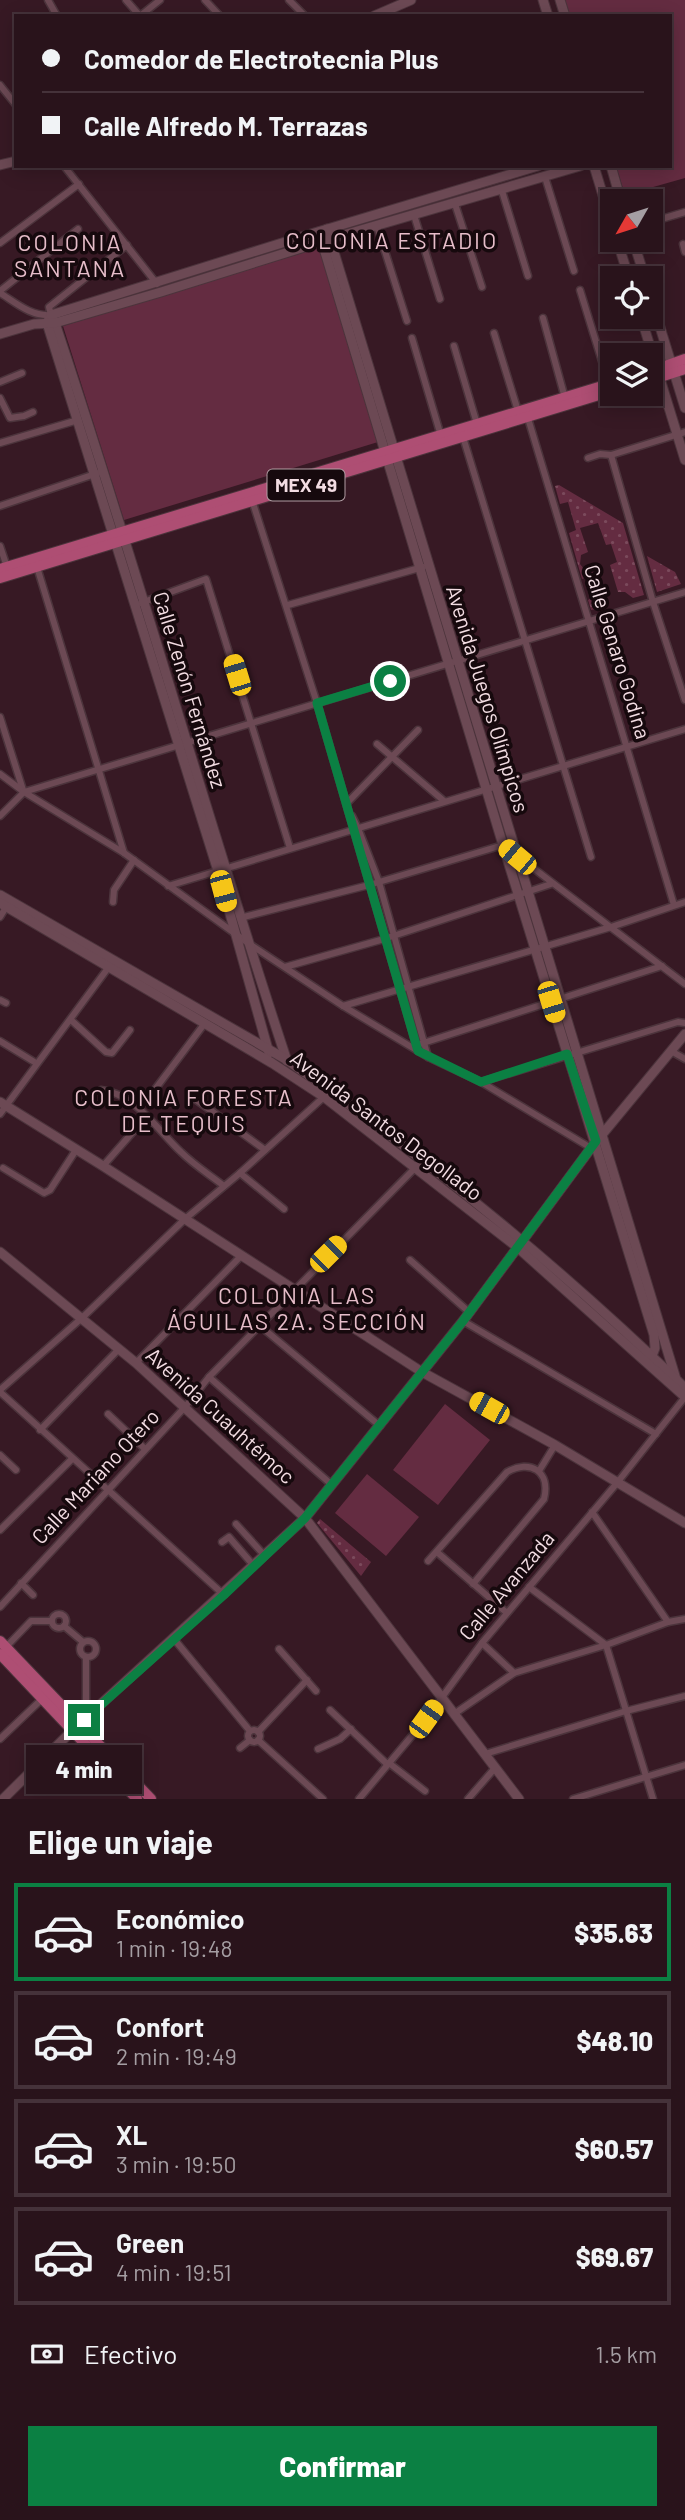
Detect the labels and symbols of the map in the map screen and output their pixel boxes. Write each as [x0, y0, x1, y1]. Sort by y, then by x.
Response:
north arrow [600, 189, 663, 252]
district label: COLONIA ESTADIO [286, 226, 498, 254]
district label: COLONIA SANTANA [14, 228, 126, 282]
road number: MEX 49 [268, 470, 344, 500]
street label: Calle Genaro Godina [580, 561, 657, 742]
street label: Avenida Juegos Olímpicos [442, 582, 535, 815]
street label: Calle Zenón Fernández [149, 588, 232, 791]
car [221, 652, 254, 698]
route start [374, 665, 406, 697]
car [495, 835, 540, 879]
car [208, 868, 239, 914]
car [535, 979, 568, 1025]
street label: Avenida Santos Degollado [286, 1045, 488, 1205]
district label: COLONIA FORESTA DE TEQUIS [74, 1083, 294, 1137]
car [306, 1232, 351, 1276]
district label: COLONIA LAS ÁGUILAS 2A. SECCIÓN [167, 1281, 427, 1335]
street label: Avenida Cuauhtémoc [141, 1342, 301, 1488]
car [466, 1389, 513, 1427]
street label: Calle Mariano Otero [26, 1403, 164, 1549]
street label: Calle Avanzada [453, 1525, 559, 1645]
car [406, 1696, 447, 1742]
route end [68, 1704, 100, 1736]
callout: 4 min [26, 1744, 142, 1794]

